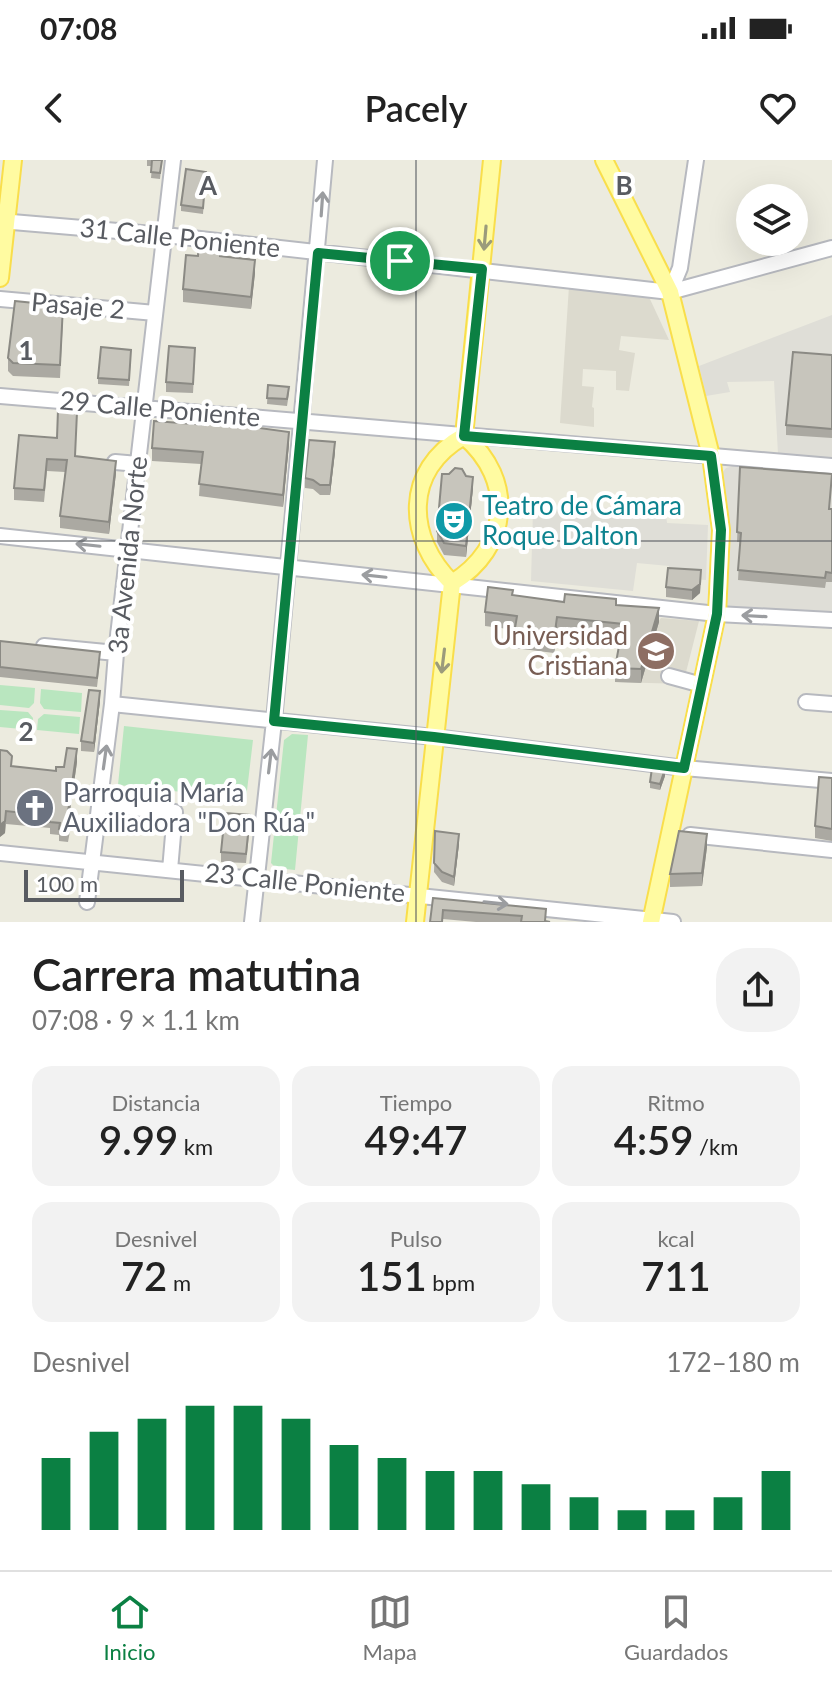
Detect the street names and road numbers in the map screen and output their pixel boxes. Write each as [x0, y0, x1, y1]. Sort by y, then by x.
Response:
street label: 31 Calle Poniente [78, 211, 282, 263]
street label: Pasaje 2 [30, 285, 126, 325]
street label: 29 Calle Poniente [58, 383, 262, 433]
street label: 3a Avenida Norte [101, 454, 153, 655]
street label: 23 Calle Poniente [203, 856, 407, 908]

